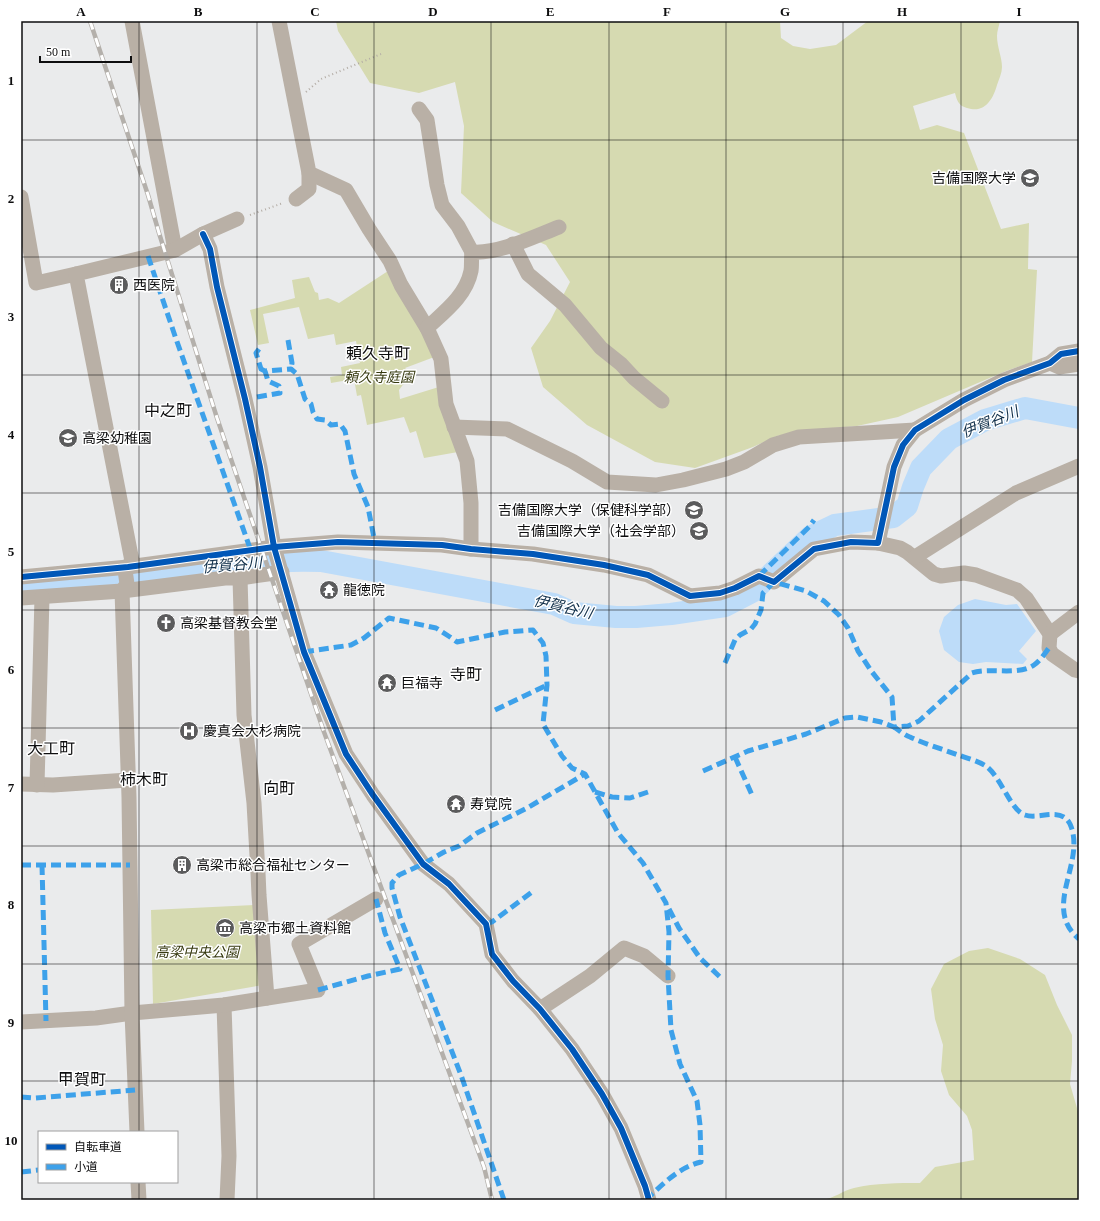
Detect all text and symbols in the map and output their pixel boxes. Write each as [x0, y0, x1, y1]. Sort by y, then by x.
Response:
text: A [76, 4, 86, 19]
text: B [194, 4, 203, 19]
text: C [310, 4, 320, 19]
text: D [428, 4, 438, 19]
text: E [546, 4, 554, 19]
text: F [663, 4, 671, 19]
text: G [780, 4, 790, 19]
text: H [897, 4, 907, 19]
text: I [1016, 4, 1022, 19]
scale bar [40, 38, 131, 64]
text: 50 m [46, 45, 71, 59]
text: 1 [8, 73, 14, 88]
school or university icon: 吉備国際大学 [1019, 167, 1041, 189]
place label: 吉備国際大学 [932, 171, 1016, 186]
text: 2 [8, 191, 14, 206]
building icon: 西医院 [108, 274, 130, 296]
place label: 西医院 [133, 278, 175, 293]
text: 3 [8, 309, 15, 324]
district label: 頼久寺町 [346, 345, 410, 362]
park label: 頼久寺庭園 [344, 370, 416, 385]
district label: 中之町 [144, 402, 192, 419]
water label: 伊賀谷川 [959, 403, 1023, 441]
text: 4 [8, 427, 15, 442]
school or university icon: 高梁幼稚園 [57, 427, 79, 449]
place label: 高梁幼稚園 [82, 431, 152, 446]
school or university icon: 吉備国際大学（保健科学部） [683, 499, 705, 521]
place label: 吉備国際大学（保健科学部） [498, 502, 680, 518]
school or university icon: 吉備国際大学（社会学部） [688, 520, 710, 542]
place label: 吉備国際大学（社会学部） [517, 524, 685, 539]
text: 5 [8, 544, 15, 559]
water label: 伊賀谷川 [201, 554, 265, 576]
temple icon: 龍徳院 [318, 579, 340, 601]
place label: 龍徳院 [343, 583, 385, 598]
water label: 伊賀谷川 [532, 592, 596, 622]
church icon: 高梁基督教会堂 [155, 612, 177, 634]
place label: 高梁基督教会堂 [180, 616, 278, 631]
text: 6 [8, 662, 15, 677]
district label: 寺町 [450, 666, 482, 683]
temple icon: 巨福寺 [376, 672, 398, 694]
place label: 巨福寺 [401, 676, 443, 691]
hospital icon: 慶真会大杉病院 [178, 720, 200, 742]
place label: 慶真会大杉病院 [203, 724, 301, 739]
district label: 大工町 [27, 740, 75, 757]
district label: 柿木町 [120, 771, 168, 788]
text: 7 [8, 780, 15, 795]
district label: 向町 [263, 780, 295, 797]
temple icon: 寿覚院 [445, 793, 467, 815]
place label: 寿覚院 [470, 797, 512, 812]
building icon: 高梁市総合福祉センター [171, 854, 193, 876]
place label: 高梁市総合福祉センター [196, 858, 350, 873]
text: 8 [8, 897, 15, 912]
museum icon: 高梁市郷土資料館 [214, 917, 236, 939]
place label: 高梁市郷土資料館 [239, 920, 351, 936]
park label: 高梁中央公園 [155, 945, 241, 960]
text: 9 [8, 1015, 15, 1030]
district label: 甲賀町 [58, 1071, 106, 1088]
legend [38, 1131, 178, 1183]
text: 10 [5, 1133, 18, 1148]
text: 自転車道 [74, 1140, 122, 1154]
text: 小道 [74, 1160, 98, 1174]

